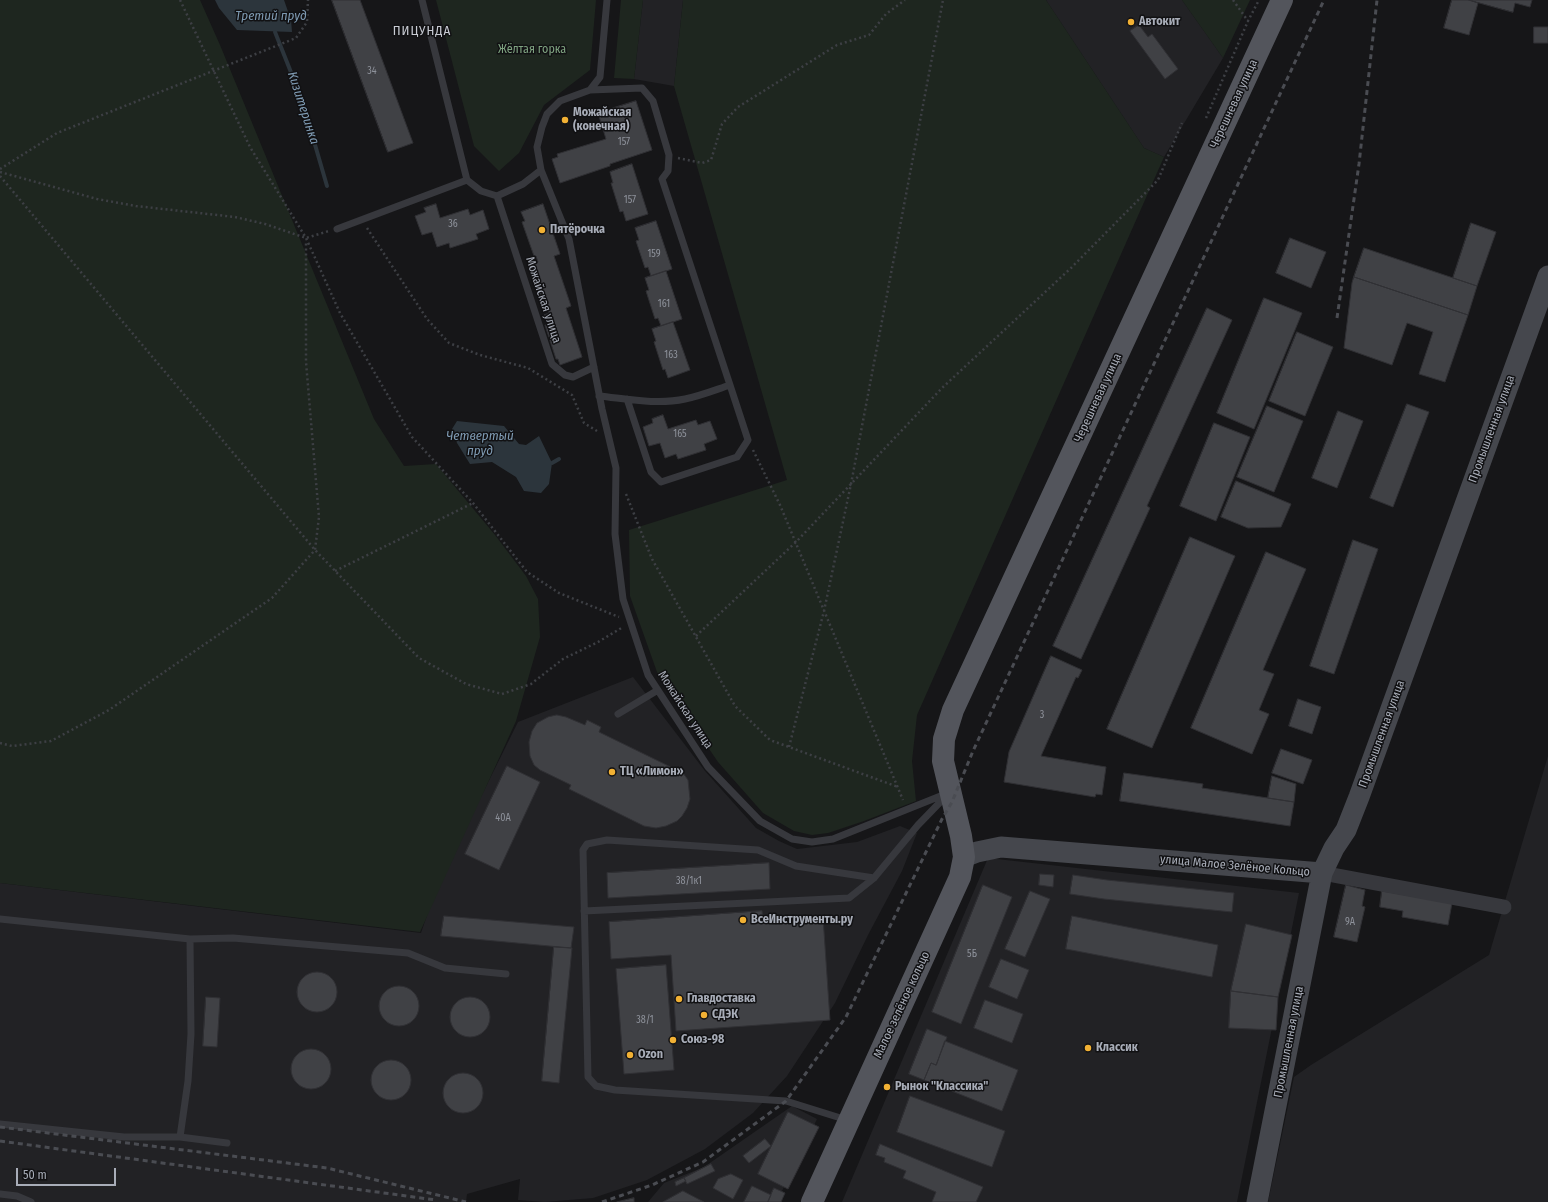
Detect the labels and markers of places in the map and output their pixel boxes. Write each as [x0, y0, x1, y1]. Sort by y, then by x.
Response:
place label: Автокит [1139, 15, 1180, 29]
marker: Автокит [1126, 17, 1136, 27]
place label: Можайская (конечная) [573, 106, 631, 134]
marker: Можайская (конечная) [560, 115, 570, 125]
place label: Пятёрочка [550, 223, 605, 237]
marker: Пятёрочка [537, 225, 547, 235]
place label: ТЦ «Лимон» [620, 765, 684, 779]
marker: ТЦ «Лимон» [607, 767, 617, 777]
place label: ВсеИнструменты.ру [751, 913, 853, 927]
marker: ВсеИнструменты.ру [738, 915, 748, 925]
place label: Главдоставка [687, 992, 756, 1006]
marker: Главдоставка [674, 994, 684, 1004]
place label: СДЭК [712, 1008, 738, 1022]
marker: СДЭК [699, 1010, 709, 1020]
place label: Союз-98 [681, 1033, 724, 1047]
marker: Союз-98 [668, 1035, 678, 1045]
place label: Классик [1096, 1041, 1138, 1055]
marker: Классик [1083, 1043, 1093, 1053]
place label: Ozon [638, 1048, 663, 1062]
marker: Ozon [625, 1050, 635, 1060]
place label: Рынок "Классика" [895, 1080, 988, 1094]
marker: Рынок "Классика" [882, 1082, 892, 1092]

